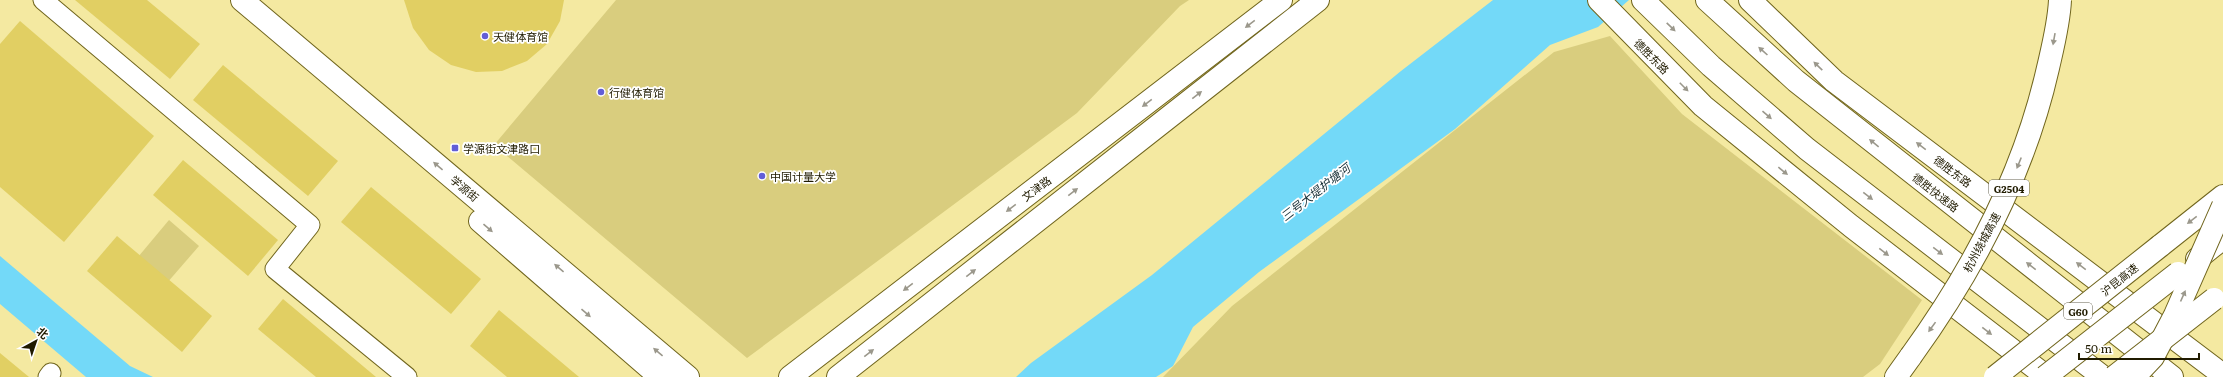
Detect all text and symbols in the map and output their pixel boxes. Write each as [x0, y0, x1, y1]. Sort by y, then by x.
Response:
one-way arrow [1245, 19, 1256, 28]
one-way arrow [1666, 22, 1675, 31]
place label: 天健体育馆 [493, 28, 548, 44]
marker: 天健体育馆 [480, 31, 490, 41]
one-way arrow [2051, 32, 2057, 45]
street label: 德胜东路 [1631, 35, 1673, 77]
one-way arrow [1758, 46, 1768, 56]
one-way arrow [1813, 61, 1823, 71]
one-way arrow [1679, 82, 1689, 92]
place label: 行健体育馆 [609, 84, 664, 100]
marker: 行健体育馆 [596, 87, 606, 97]
one-way arrow [1192, 90, 1203, 99]
one-way arrow [1142, 99, 1153, 107]
one-way arrow [1761, 110, 1772, 119]
one-way arrow [1869, 139, 1880, 147]
place label: 学源街文津路口 [463, 140, 540, 156]
one-way arrow [1915, 142, 1926, 150]
marker: 学源街文津路口 [450, 143, 460, 153]
street label: 德胜东路 [1931, 151, 1975, 191]
water label: 三号大堤护塘河 [1276, 158, 1355, 225]
one-way arrow [2015, 158, 2021, 170]
one-way arrow [433, 161, 444, 170]
one-way arrow [1777, 166, 1788, 175]
place label: 中国计量大学 [770, 168, 836, 184]
street label: 德胜快速路 [1909, 169, 1963, 215]
street label: 学源街 [447, 171, 483, 205]
marker: 中国计量大学 [757, 171, 767, 181]
street label: 文津路 [1018, 172, 1054, 204]
road number: G2504 [1989, 180, 2029, 196]
one-way arrow [1068, 188, 1079, 197]
one-way arrow [1862, 192, 1873, 201]
one-way arrow [1005, 203, 1016, 212]
street label: 杭州绕城高速 [1958, 209, 2004, 275]
one-way arrow [2187, 216, 2198, 225]
one-way arrow [482, 223, 493, 232]
one-way arrow [1933, 246, 1944, 255]
one-way arrow [1879, 247, 1890, 256]
street label: 沪昆高速 [2097, 259, 2141, 299]
one-way arrow [2025, 262, 2036, 271]
one-way arrow [2075, 262, 2086, 270]
one-way arrow [553, 263, 564, 272]
one-way arrow [965, 268, 976, 277]
one-way arrow [902, 282, 913, 291]
one-way arrow [2180, 291, 2186, 302]
road number: G60 [2064, 303, 2092, 319]
one-way arrow [581, 308, 591, 317]
north arrow [16, 321, 56, 361]
one-way arrow [1928, 322, 1936, 333]
text: 北 [34, 323, 52, 342]
one-way arrow [1982, 327, 1993, 335]
scale bar [2079, 335, 2199, 361]
text: 50 m [2085, 339, 2112, 357]
one-way arrow [653, 347, 663, 356]
one-way arrow [863, 349, 874, 357]

